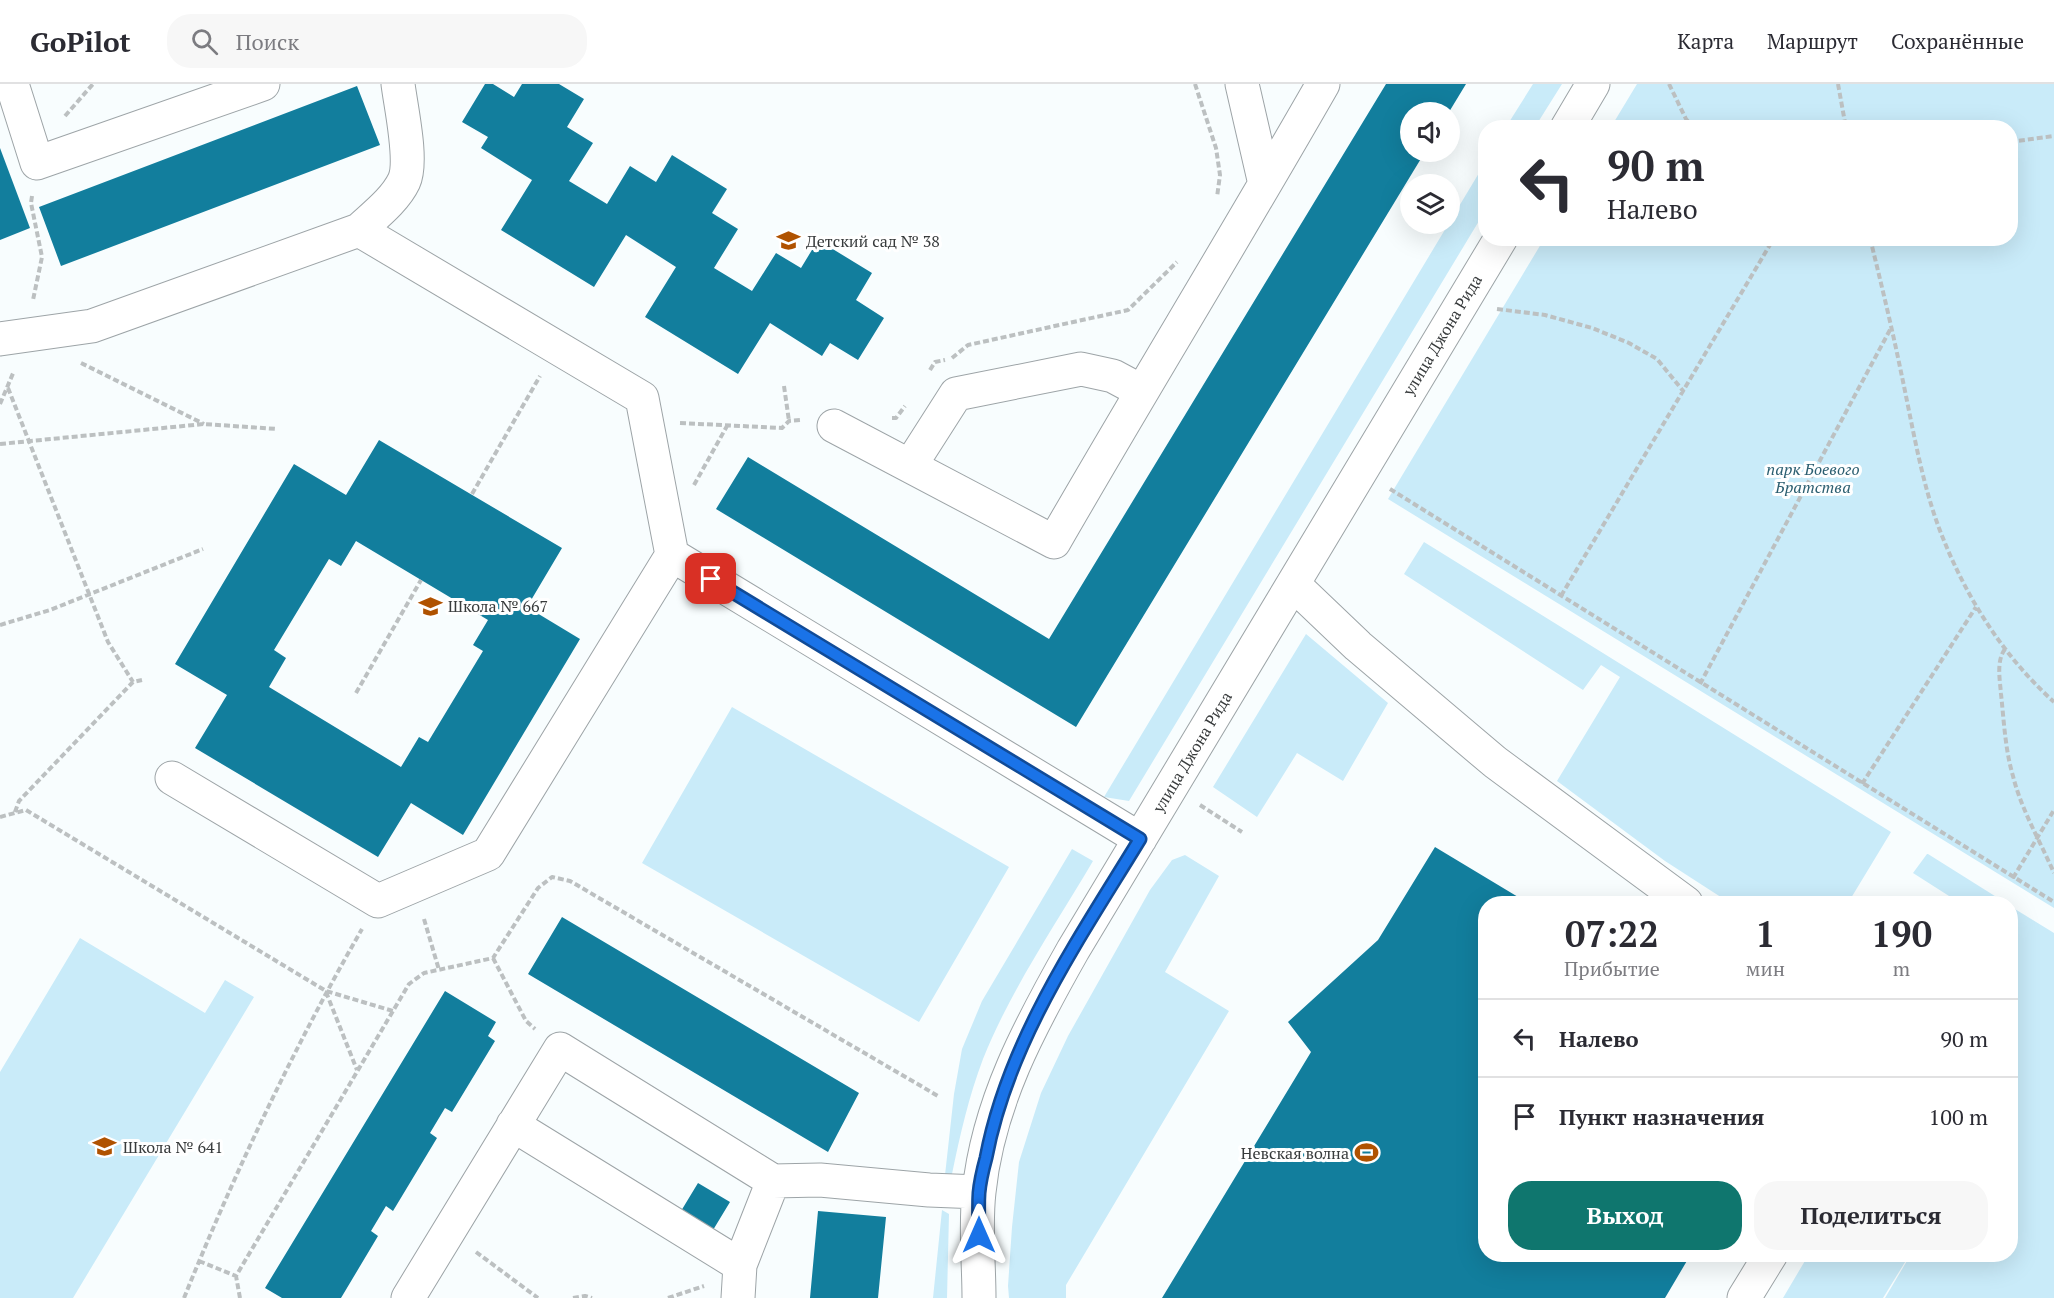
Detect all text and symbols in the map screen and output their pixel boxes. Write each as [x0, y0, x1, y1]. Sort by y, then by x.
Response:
search box [167, 14, 587, 68]
text: GoPilot [30, 23, 131, 60]
icon: search [188, 25, 221, 58]
text: Поиск [236, 27, 299, 56]
text: Карта [1677, 27, 1734, 55]
text: Маршрут [1767, 27, 1858, 55]
text: Сохранённые [1891, 27, 2024, 55]
map controls [1400, 102, 1460, 234]
button: sound [1400, 102, 1460, 162]
text: 90 m [1607, 137, 1705, 193]
icon: left [1508, 144, 1586, 222]
button: layers [1400, 174, 1460, 234]
text: Налево [1607, 191, 1698, 227]
school or university icon: Детский сад № 38 [775, 228, 801, 254]
place label: Детский сад № 38 [806, 230, 940, 252]
street label: улица Джона Рида [1397, 270, 1487, 400]
park label: парк Боевого Братства [1766, 458, 1860, 498]
pin [685, 553, 736, 604]
icon: arrive [694, 562, 727, 595]
school or university icon: Школа № 667 [417, 593, 443, 619]
place label: Школа № 667 [448, 595, 548, 617]
street label: улица Джона Рида [1147, 687, 1237, 817]
text: 07:22 [1565, 910, 1659, 957]
text: 1 [1755, 910, 1776, 957]
text: 190 [1871, 910, 1932, 957]
text: Прибытие [1564, 955, 1660, 982]
text: мин [1746, 955, 1785, 982]
text: m [1893, 955, 1910, 982]
icon: left [1508, 1022, 1541, 1055]
text: Налево [1559, 1024, 1639, 1053]
text: 90 m [1940, 1024, 1988, 1053]
icon: arrive [1508, 1100, 1541, 1133]
text: Пункт назначения [1559, 1102, 1764, 1131]
text: 100 m [1928, 1102, 1988, 1131]
school or university icon: Школа № 641 [92, 1134, 118, 1160]
place label: Школа № 641 [123, 1136, 223, 1158]
sports icon: Невская волна [1354, 1140, 1380, 1166]
place label: Невская волна [1241, 1142, 1349, 1164]
button: Выход [1508, 1181, 1742, 1250]
button: Поделиться [1754, 1181, 1988, 1250]
position arrow [947, 1203, 1011, 1267]

